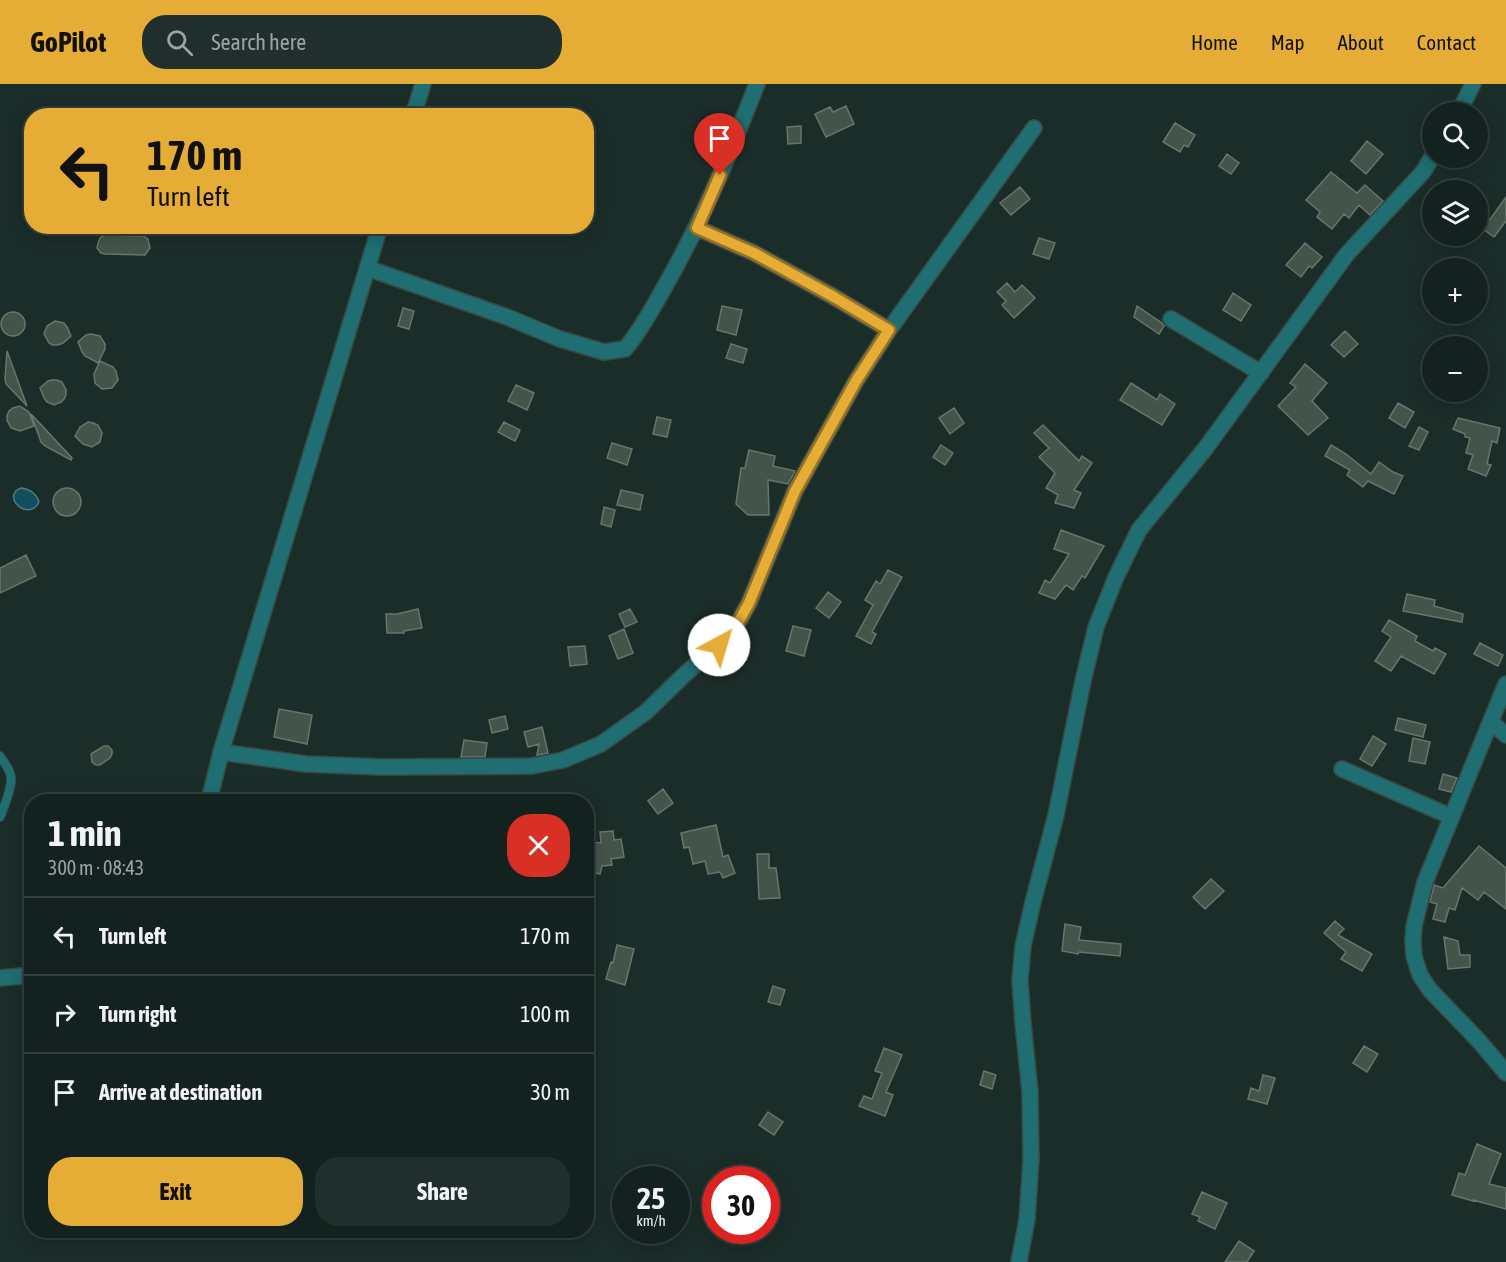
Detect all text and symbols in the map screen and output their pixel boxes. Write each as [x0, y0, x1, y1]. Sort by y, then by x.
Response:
search box [142, 15, 562, 69]
text: GoPilot [30, 26, 106, 58]
icon: search [163, 26, 196, 59]
text: Search here [211, 29, 306, 55]
text: Home [1191, 30, 1238, 54]
text: Map [1271, 30, 1305, 54]
text: About [1338, 30, 1384, 54]
text: Contact [1417, 30, 1476, 54]
map controls [1422, 102, 1488, 402]
button: search [1422, 102, 1488, 168]
pin [694, 113, 745, 175]
icon: arrive [703, 122, 736, 155]
text: 170 m [147, 131, 242, 179]
icon: left [48, 132, 126, 210]
button: layers [1422, 180, 1488, 246]
text: Turn left [147, 181, 230, 212]
button: + [1422, 258, 1488, 324]
button: − [1422, 336, 1488, 402]
position arrow [687, 613, 751, 677]
text: 1 min [48, 812, 122, 854]
button: close [507, 814, 570, 877]
text: 300 m · 08:43 [48, 856, 144, 879]
icon: left [48, 920, 81, 953]
text: Turn left [99, 923, 166, 949]
text: 170 m [520, 923, 570, 949]
icon: right [48, 998, 81, 1031]
text: Turn right [99, 1001, 176, 1027]
text: 100 m [520, 1001, 570, 1027]
icon: arrive [48, 1076, 81, 1109]
text: Arrive at destination [99, 1079, 262, 1105]
text: 30 m [530, 1079, 570, 1105]
button: Exit [48, 1157, 303, 1226]
button: Share [315, 1157, 570, 1226]
speed limit sign: 30 [702, 1166, 780, 1244]
text: 25 [637, 1181, 665, 1215]
text: km/h [636, 1212, 666, 1229]

